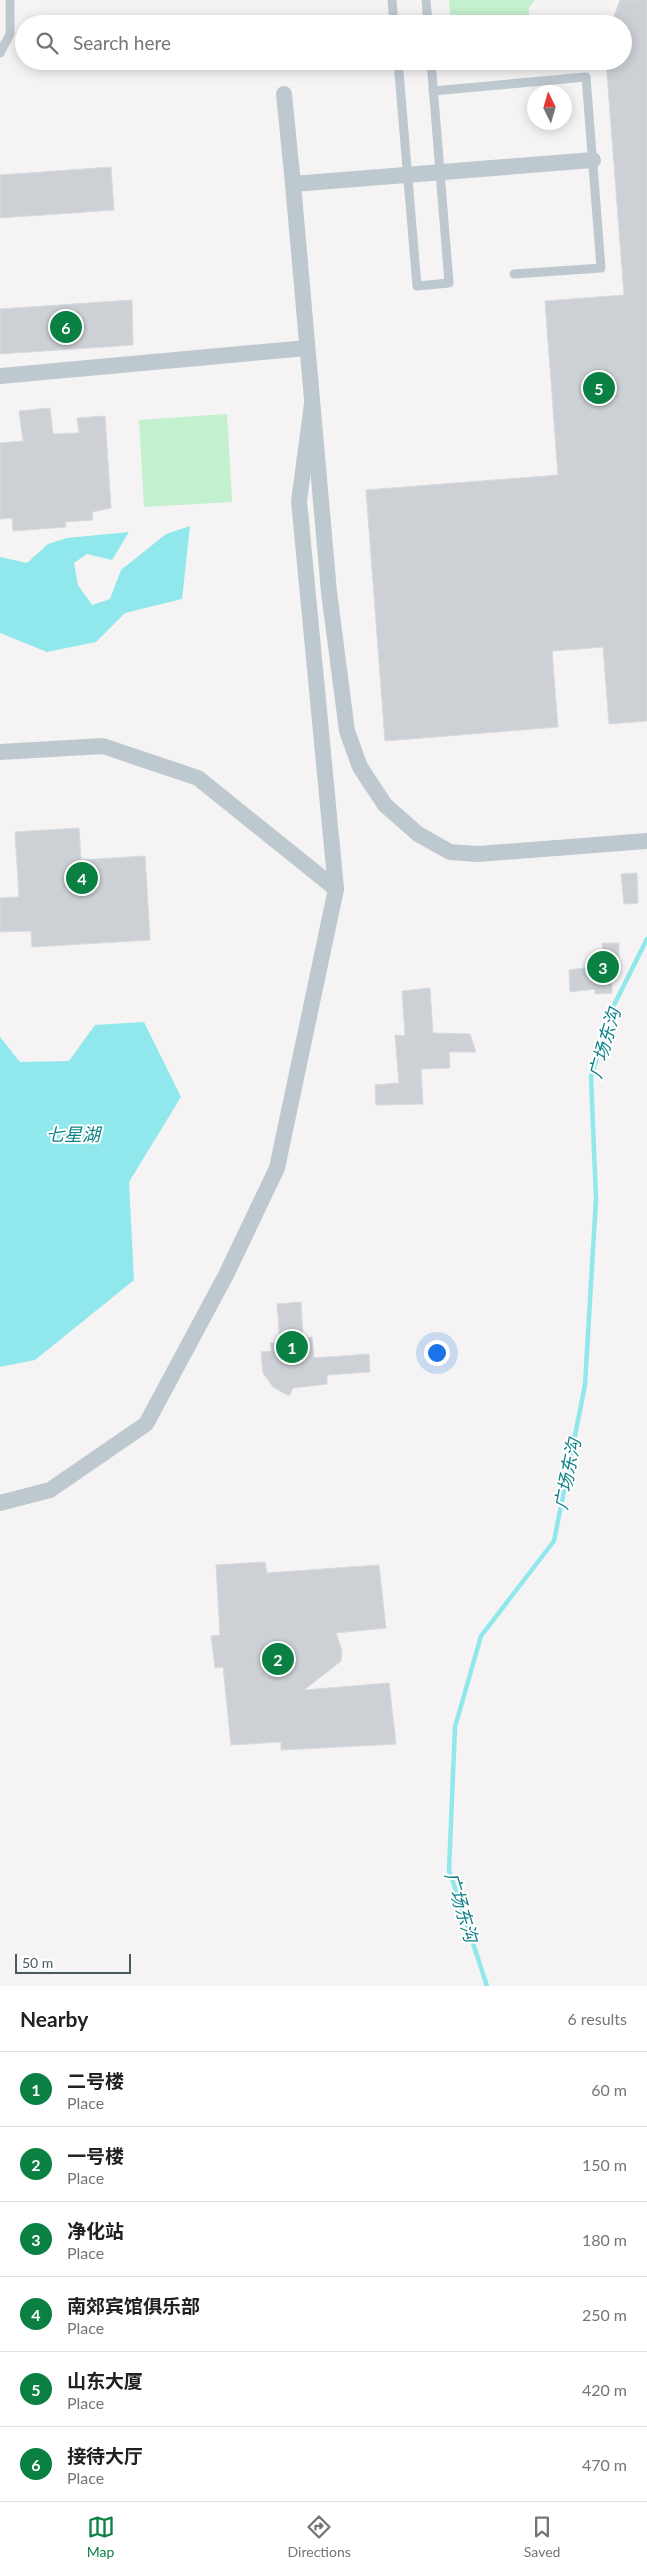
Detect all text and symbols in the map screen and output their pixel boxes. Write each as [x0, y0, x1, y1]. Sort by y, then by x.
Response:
search box [15, 15, 632, 70]
icon: search [33, 29, 61, 57]
text: Search here [73, 31, 171, 54]
north arrow [527, 85, 572, 130]
pin: 6 [50, 308, 82, 346]
pin: 5 [583, 369, 615, 407]
pin: 4 [66, 859, 98, 897]
pin: 3 [587, 948, 619, 986]
water label: 广场东沟 [584, 1003, 625, 1081]
water label: 七星湖 [46, 1123, 103, 1145]
pin: 1 [276, 1328, 308, 1366]
your location [424, 1340, 450, 1366]
water label: 广场东沟 [549, 1435, 585, 1511]
pin: 2 [262, 1640, 294, 1678]
water label: 广场东沟 [441, 1869, 484, 1947]
scale bar [15, 1951, 131, 1974]
text: 50 m [22, 1954, 53, 1971]
text: Nearby [20, 2006, 88, 2031]
text: 6 results [567, 2009, 627, 2028]
text: 二号楼 [67, 2069, 124, 2092]
text: 1 [31, 2080, 41, 2099]
text: 60 m [591, 2080, 627, 2099]
text: Place [67, 2093, 104, 2112]
text: 一号楼 [67, 2144, 124, 2167]
text: 2 [31, 2155, 41, 2174]
text: 150 m [582, 2155, 627, 2174]
text: Place [67, 2168, 104, 2187]
text: 净化站 [67, 2219, 124, 2242]
text: 3 [31, 2230, 41, 2249]
text: 180 m [582, 2230, 627, 2249]
text: Place [67, 2243, 104, 2262]
text: 南郊宾馆俱乐部 [67, 2294, 200, 2317]
text: 4 [31, 2305, 41, 2324]
text: 250 m [582, 2305, 627, 2324]
text: Place [67, 2318, 104, 2337]
text: 山东大厦 [67, 2369, 143, 2392]
text: 5 [31, 2380, 41, 2399]
text: 420 m [582, 2380, 627, 2399]
text: Place [67, 2393, 104, 2412]
text: 接待大厅 [67, 2444, 143, 2467]
text: 6 [31, 2455, 41, 2474]
text: 470 m [582, 2455, 627, 2474]
text: Place [67, 2468, 104, 2487]
tab: Map [87, 2513, 115, 2560]
tab: Directions [288, 2513, 351, 2560]
tab: Saved [524, 2513, 560, 2560]

